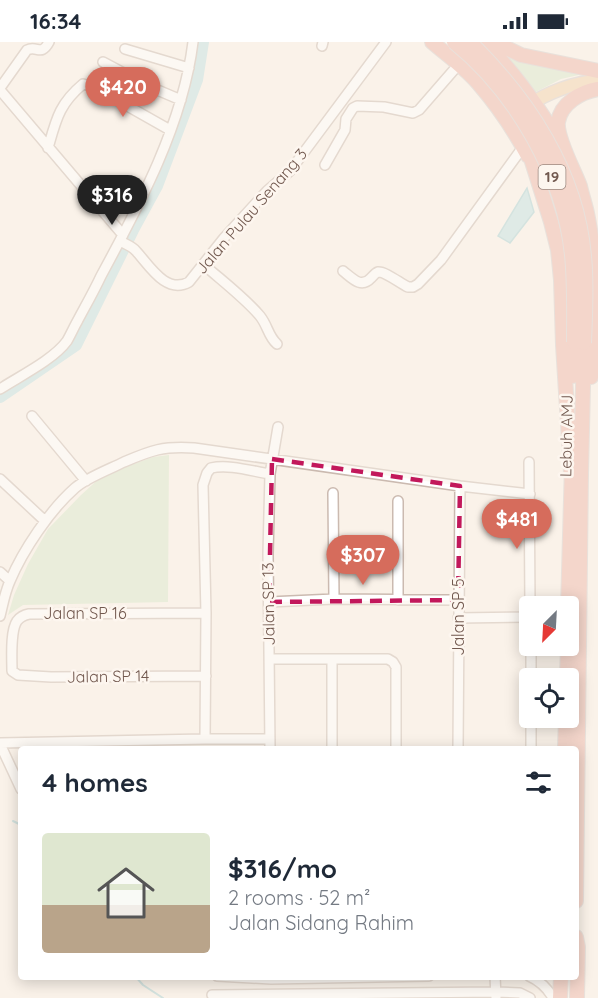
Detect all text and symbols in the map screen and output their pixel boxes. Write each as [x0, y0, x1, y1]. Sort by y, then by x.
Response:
text: 16:34 [30, 7, 81, 35]
pin: $420 [87, 67, 159, 118]
text: $420 [99, 74, 147, 99]
street label: Jalan Pulau Senang 3 [191, 144, 311, 278]
road number: 19 [538, 165, 566, 189]
pin: $316 [76, 175, 148, 226]
text: $316 [91, 182, 133, 207]
street label: Lebuh AMJ [555, 395, 577, 477]
pin: $481 [481, 499, 553, 550]
text: $481 [496, 506, 538, 531]
pin: $307 [327, 535, 399, 586]
text: $307 [340, 542, 386, 567]
street label: Jalan SP 13 [257, 562, 279, 646]
street label: Jalan SP 5 [448, 578, 468, 656]
north arrow [519, 596, 579, 656]
map controls [519, 596, 579, 728]
street label: Jalan SP 16 [43, 603, 127, 623]
street label: Jalan SP 14 [66, 665, 150, 687]
button: locate [519, 668, 579, 728]
text: 4 homes [42, 766, 148, 799]
icon: filters [522, 766, 555, 799]
text: $316/mo [228, 852, 337, 885]
icon: home [90, 857, 162, 929]
text: 2 rooms · 52 m² [228, 885, 370, 910]
text: Jalan Sidang Rahim [228, 910, 414, 935]

